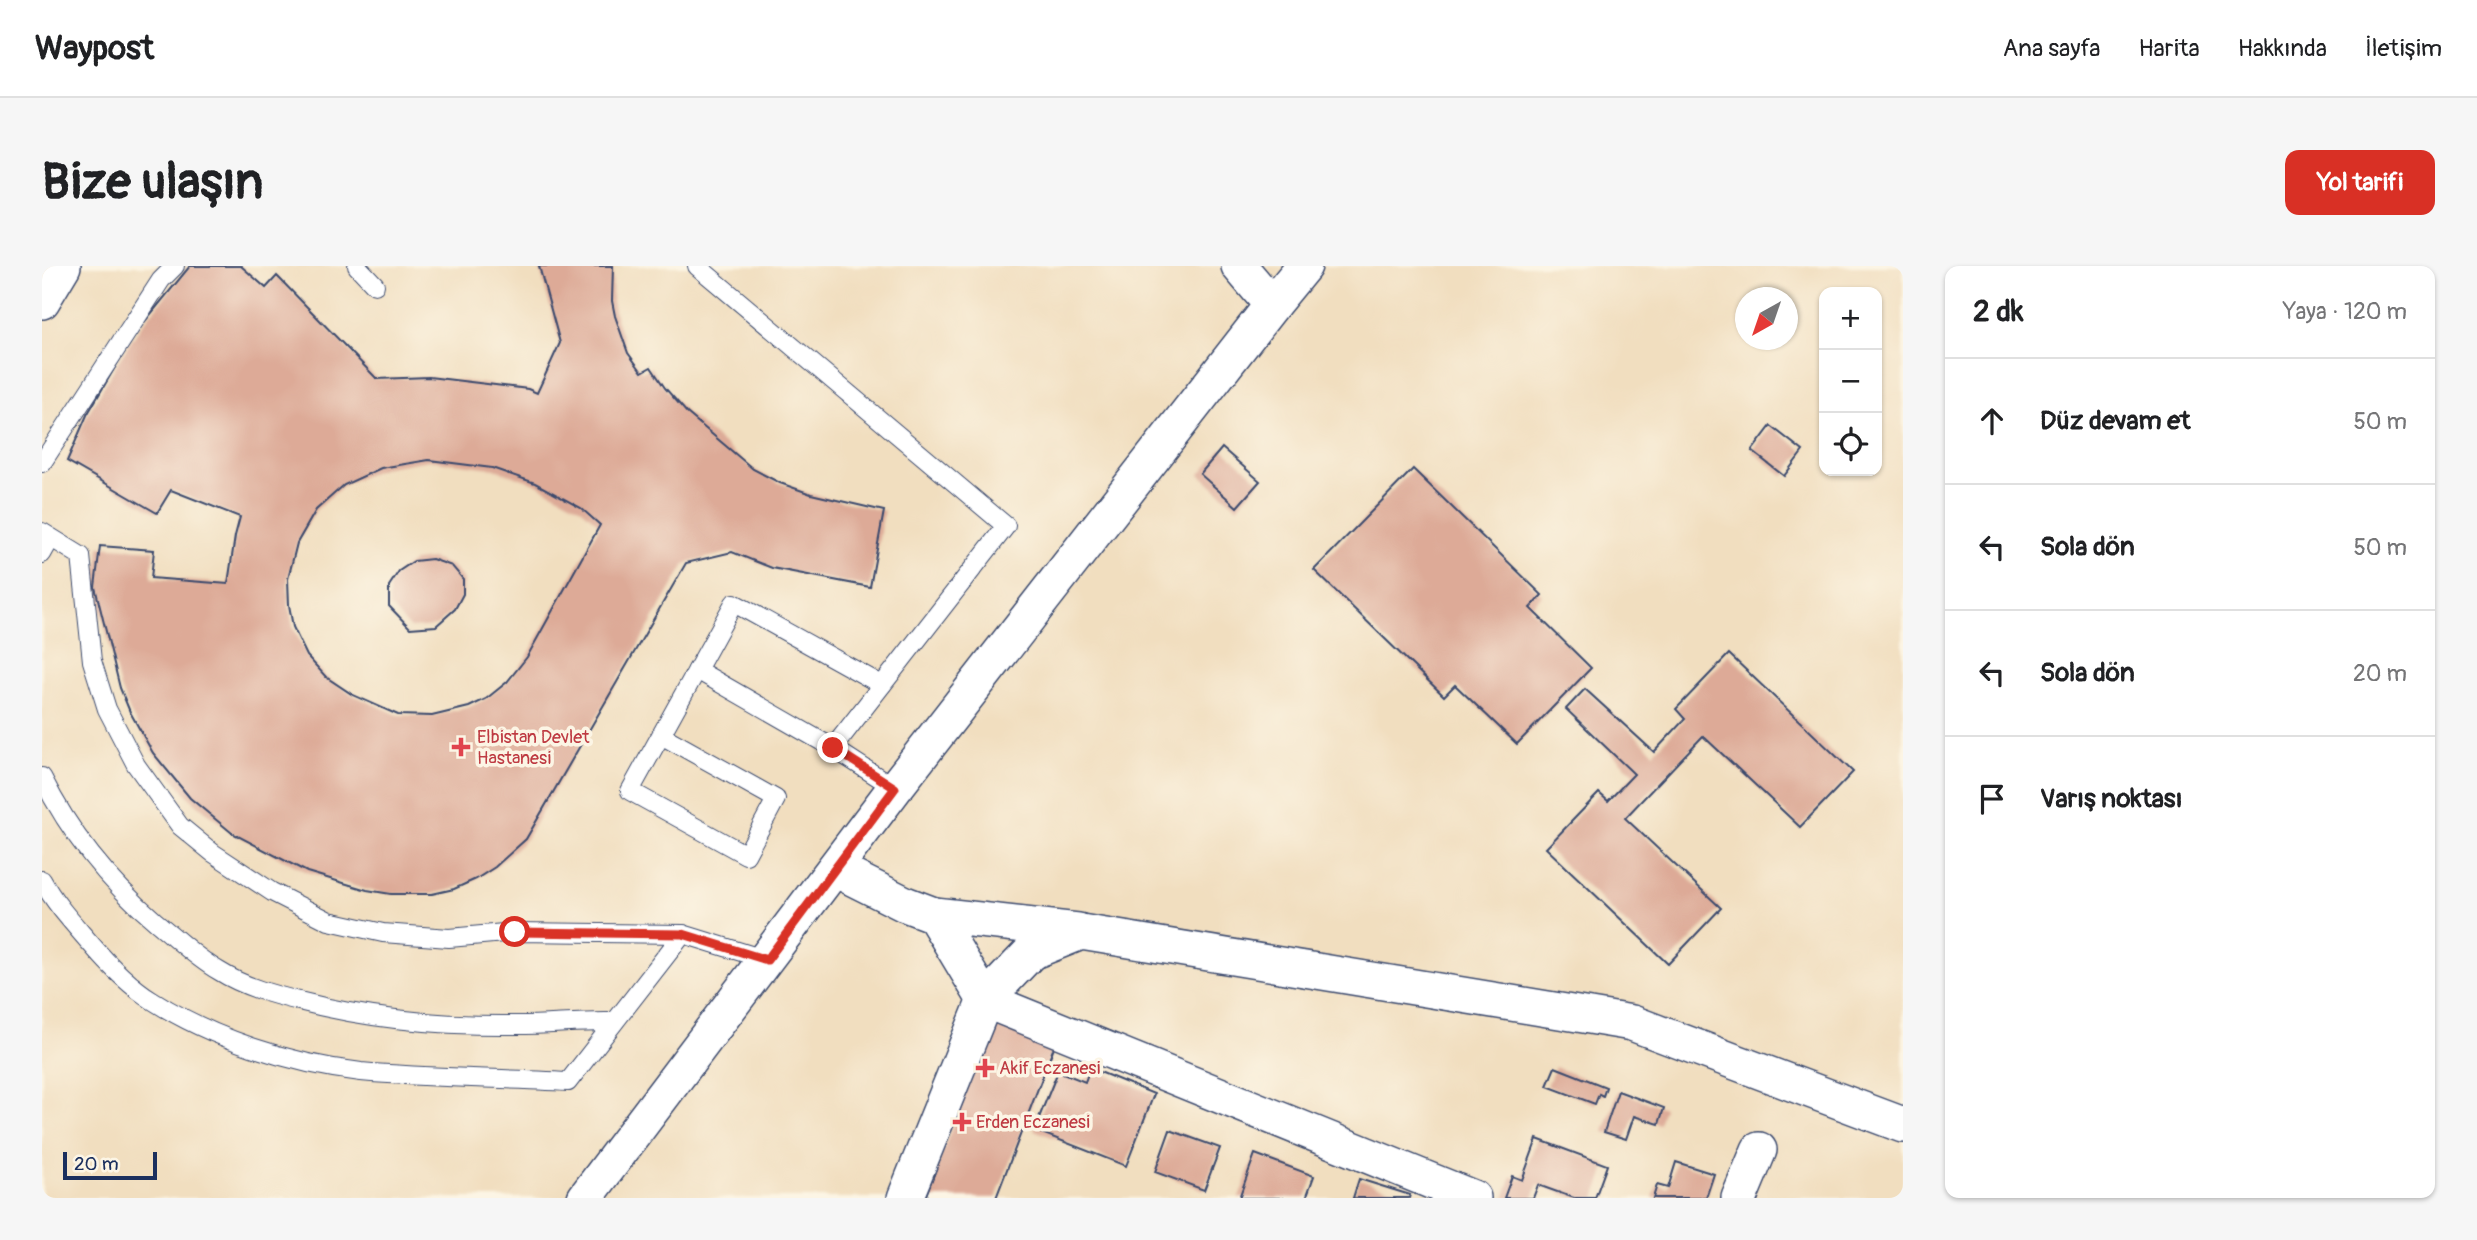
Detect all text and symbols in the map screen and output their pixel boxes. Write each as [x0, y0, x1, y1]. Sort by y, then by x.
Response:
text: Waypost [35, 28, 154, 69]
text: Ana sayfa [2003, 34, 2100, 63]
text: Harita [2138, 34, 2200, 63]
text: Hakkında [2238, 34, 2327, 63]
text: İletişim [2365, 34, 2442, 63]
button: Yol tarifi [2285, 150, 2435, 215]
text: Bize ulaşın [42, 152, 263, 213]
north arrow [1735, 287, 1798, 350]
map controls [1819, 287, 1882, 476]
button: + [1819, 287, 1882, 350]
text: 2 dk [1973, 293, 2024, 330]
text: Yaya · 120 m [2283, 297, 2407, 326]
button: − [1819, 350, 1882, 413]
icon: ahead [1973, 402, 2011, 440]
text: Düz devam et [2040, 405, 2191, 437]
text: 50 m [2353, 407, 2407, 436]
button: locate [1819, 413, 1882, 476]
icon: left [1973, 528, 2011, 566]
text: Sola dön [2040, 531, 2135, 563]
text: 50 m [2353, 533, 2407, 562]
icon: left [1973, 654, 2011, 692]
text: Sola dön [2040, 657, 2135, 689]
text: 20 m [2353, 659, 2407, 688]
place label: Elbistan Devlet Hastanesi [477, 726, 590, 770]
route end [817, 732, 848, 763]
marker: Elbistan Devlet Hastanesi [451, 737, 471, 757]
icon: arrive [1973, 780, 2011, 818]
text: Varış noktası [2040, 783, 2182, 815]
route start [499, 916, 530, 947]
place label: Akif Eczanesi [999, 1057, 1100, 1080]
marker: Akif Eczanesi [977, 1060, 993, 1076]
place label: Erden Eczanesi [976, 1111, 1090, 1134]
marker: Erden Eczanesi [954, 1114, 970, 1130]
scale bar [63, 1149, 158, 1181]
text: 20 m [74, 1152, 119, 1176]

